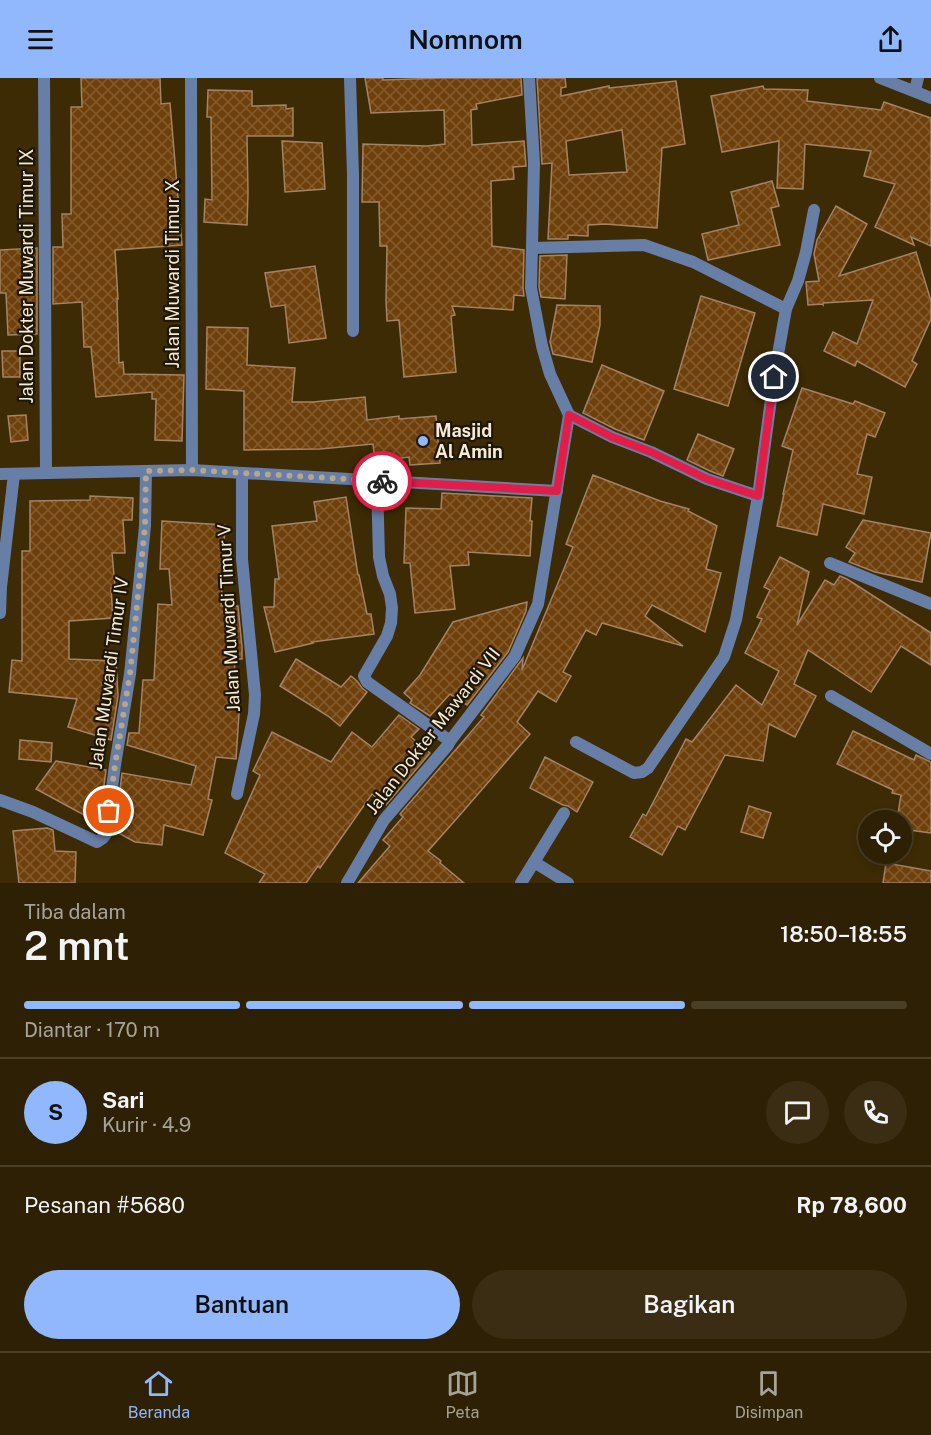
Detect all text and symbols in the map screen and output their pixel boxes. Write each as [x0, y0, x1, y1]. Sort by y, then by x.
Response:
icon: menu [24, 23, 57, 56]
text: Nomnom [408, 23, 523, 55]
icon: share [874, 23, 907, 56]
street label: Jalan Dokter Muwardi Timur IX [16, 149, 37, 403]
street label: Jalan Muwardi Timur X [162, 180, 183, 368]
pin [748, 351, 799, 402]
icon: home [757, 360, 790, 393]
place label: Masjid Al Amin [435, 420, 503, 462]
marker: Masjid Al Amin [416, 434, 430, 448]
courier [352, 451, 412, 511]
icon: bike [366, 465, 399, 498]
street label: Jalan Muwardi Timur V [213, 523, 244, 713]
street label: Jalan Muwardi Timur IV [85, 576, 132, 770]
street label: Jalan Dokter Mawardi VII [361, 643, 504, 818]
pin [83, 785, 134, 836]
icon: bag [92, 794, 125, 827]
map controls [858, 810, 912, 864]
button: locate [858, 810, 912, 864]
text: Tiba dalam [24, 900, 126, 924]
text: 18:50–18:55 [780, 921, 907, 947]
text: 2 mnt [24, 923, 129, 969]
text: Diantar · 170 m [24, 1018, 160, 1042]
button: chat [766, 1081, 829, 1144]
button: phone [844, 1081, 907, 1144]
text: Sari [102, 1087, 144, 1113]
text: S [48, 1099, 63, 1125]
text: Kurir · 4.9 [102, 1113, 191, 1137]
text: Pesanan #5680 [24, 1192, 185, 1218]
text: Rp 78,600 [796, 1192, 907, 1218]
button: Bantuan [24, 1270, 460, 1339]
button: Bagikan [472, 1270, 907, 1339]
tab: Beranda [128, 1367, 190, 1422]
tab: Peta [445, 1367, 479, 1422]
tab: Disimpan [735, 1367, 803, 1422]

